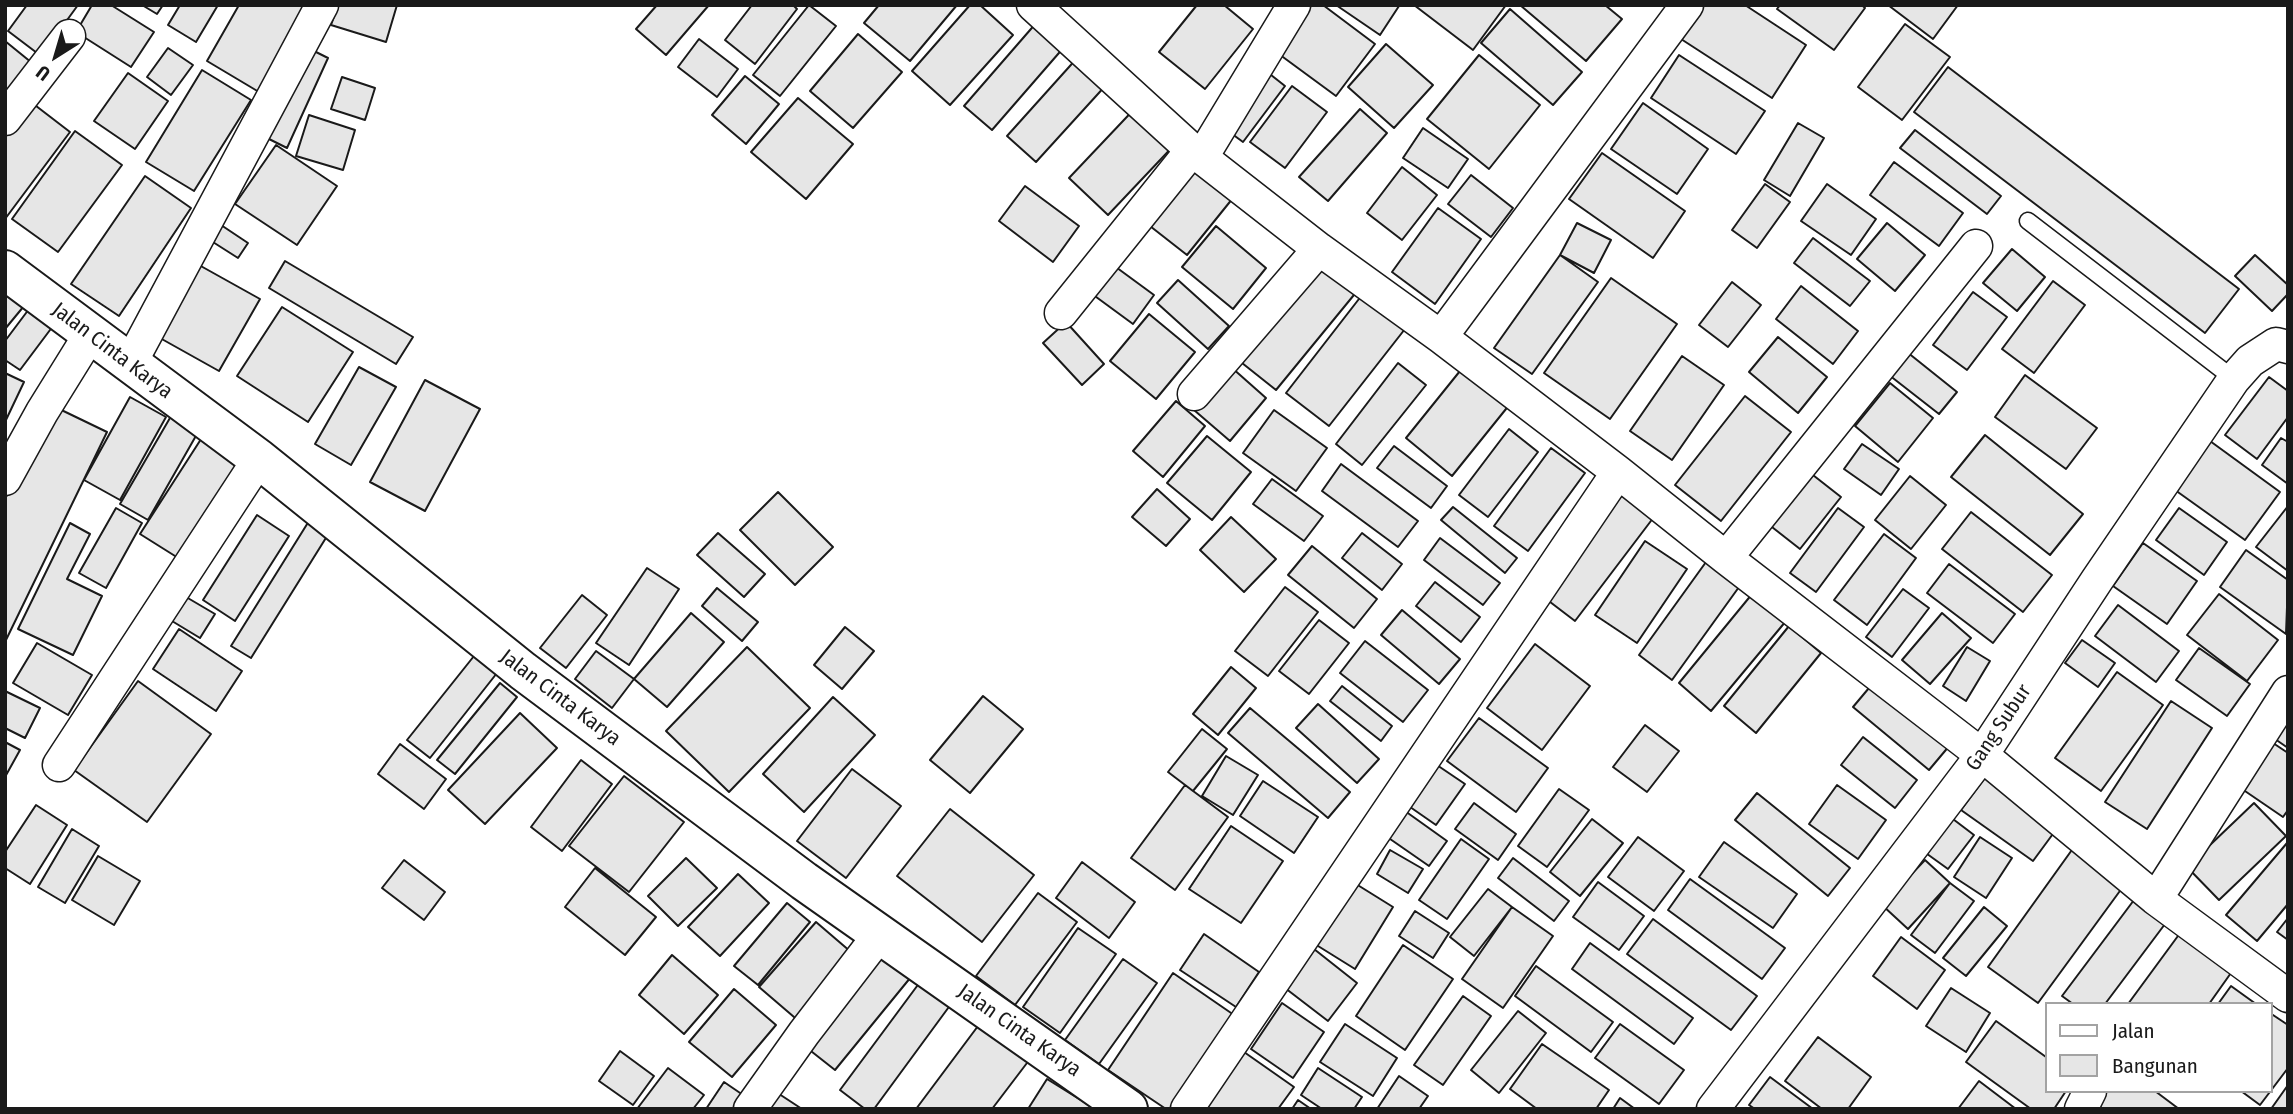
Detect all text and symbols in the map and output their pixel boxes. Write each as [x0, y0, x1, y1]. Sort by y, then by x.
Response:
north arrow [21, 21, 91, 91]
text: U [32, 61, 54, 86]
street label: Jalan Cinta Karya [47, 297, 177, 405]
street label: Jalan Cinta Karya [495, 644, 625, 752]
street label: Gang Subur [1961, 680, 2037, 776]
street label: Jalan Cinta Karya [953, 979, 1085, 1083]
legend [2044, 1002, 2272, 1093]
text: Jalan [2112, 1018, 2155, 1044]
text: Bangunan [2112, 1053, 2198, 1079]

